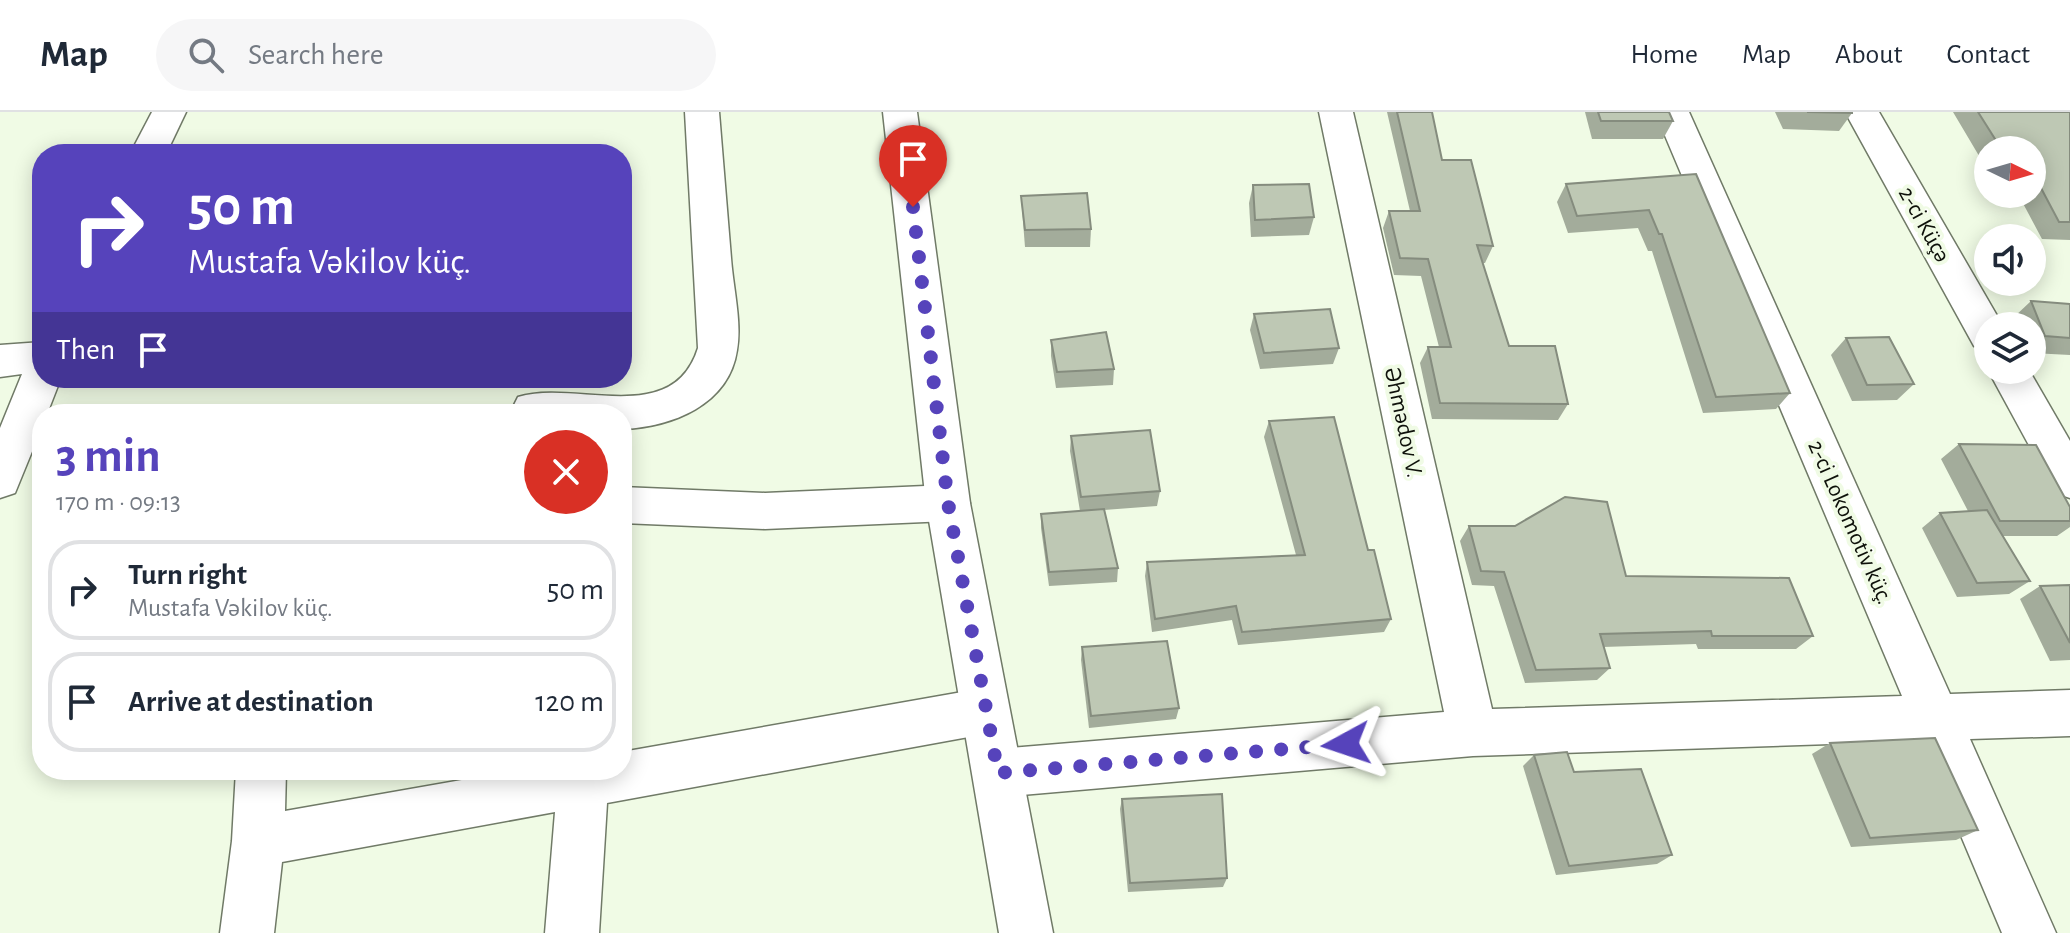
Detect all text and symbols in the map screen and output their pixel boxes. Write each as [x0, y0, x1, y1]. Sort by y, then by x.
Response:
search box [156, 19, 716, 91]
icon: search [184, 33, 228, 77]
text: Map [40, 36, 108, 74]
text: Search here [248, 40, 384, 70]
text: Home [1631, 41, 1698, 69]
text: Map [1742, 41, 1791, 69]
text: About [1835, 41, 1903, 69]
text: Contact [1947, 41, 2030, 69]
pin [879, 125, 947, 207]
north arrow [1974, 136, 2046, 208]
map controls [1974, 136, 2046, 384]
icon: arrive [891, 137, 935, 181]
icon: right [56, 176, 160, 280]
text: 50 m [188, 179, 295, 235]
street label: 2-ci Küçə [1894, 183, 1955, 266]
button: sound [1974, 224, 2046, 296]
text: Mustafa Vəkilov küç. [188, 244, 471, 280]
button: layers [1974, 312, 2046, 384]
icon: arrive [131, 328, 175, 372]
text: Then [56, 335, 115, 365]
street label: Əhmədov V. [1380, 365, 1426, 480]
button: close [524, 430, 608, 514]
text: 3 min [56, 433, 161, 481]
street label: 2-ci Lokomotiv küç. [1803, 437, 1897, 608]
text: 170 m · 09:13 [56, 489, 181, 515]
text: Turn right [128, 560, 247, 590]
icon: right [60, 568, 104, 612]
text: 50 m [547, 575, 604, 605]
text: Mustafa Vəkilov küç. [128, 595, 333, 621]
icon: arrive [60, 680, 104, 724]
text: Arrive at destination [128, 687, 374, 717]
text: 120 m [535, 687, 604, 717]
position arrow [1304, 702, 1388, 786]

